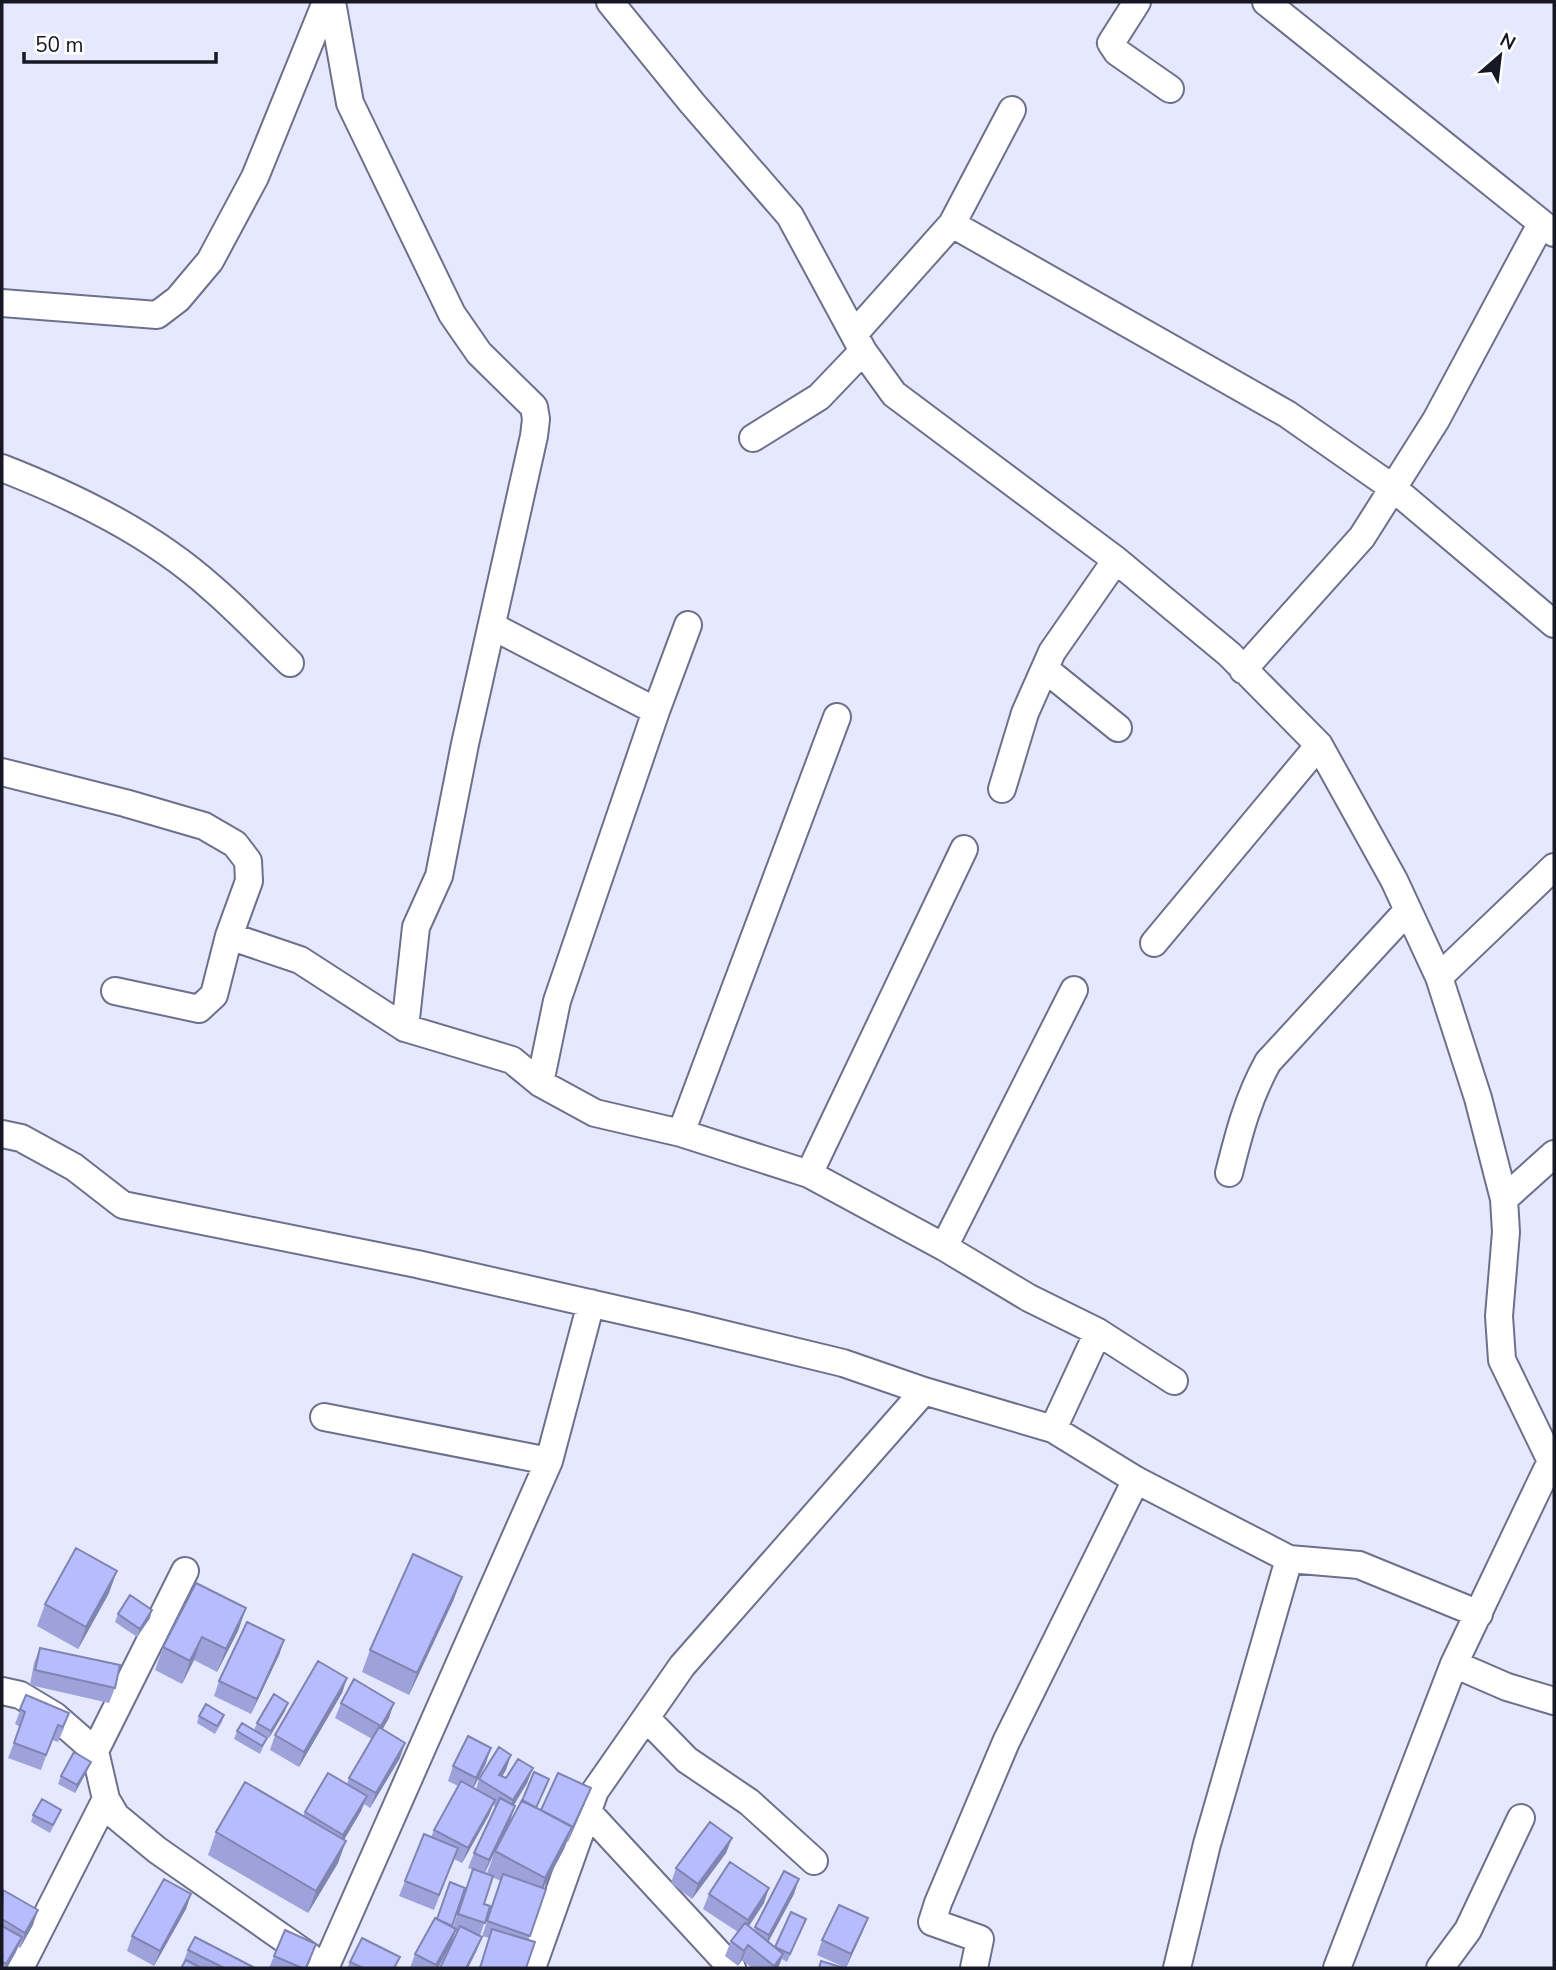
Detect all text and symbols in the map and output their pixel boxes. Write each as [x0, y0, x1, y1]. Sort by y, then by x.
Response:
scale bar [24, 21, 217, 65]
north arrow [1465, 21, 1535, 91]
text: N [1495, 27, 1520, 57]
text: 50 m [35, 31, 84, 59]

